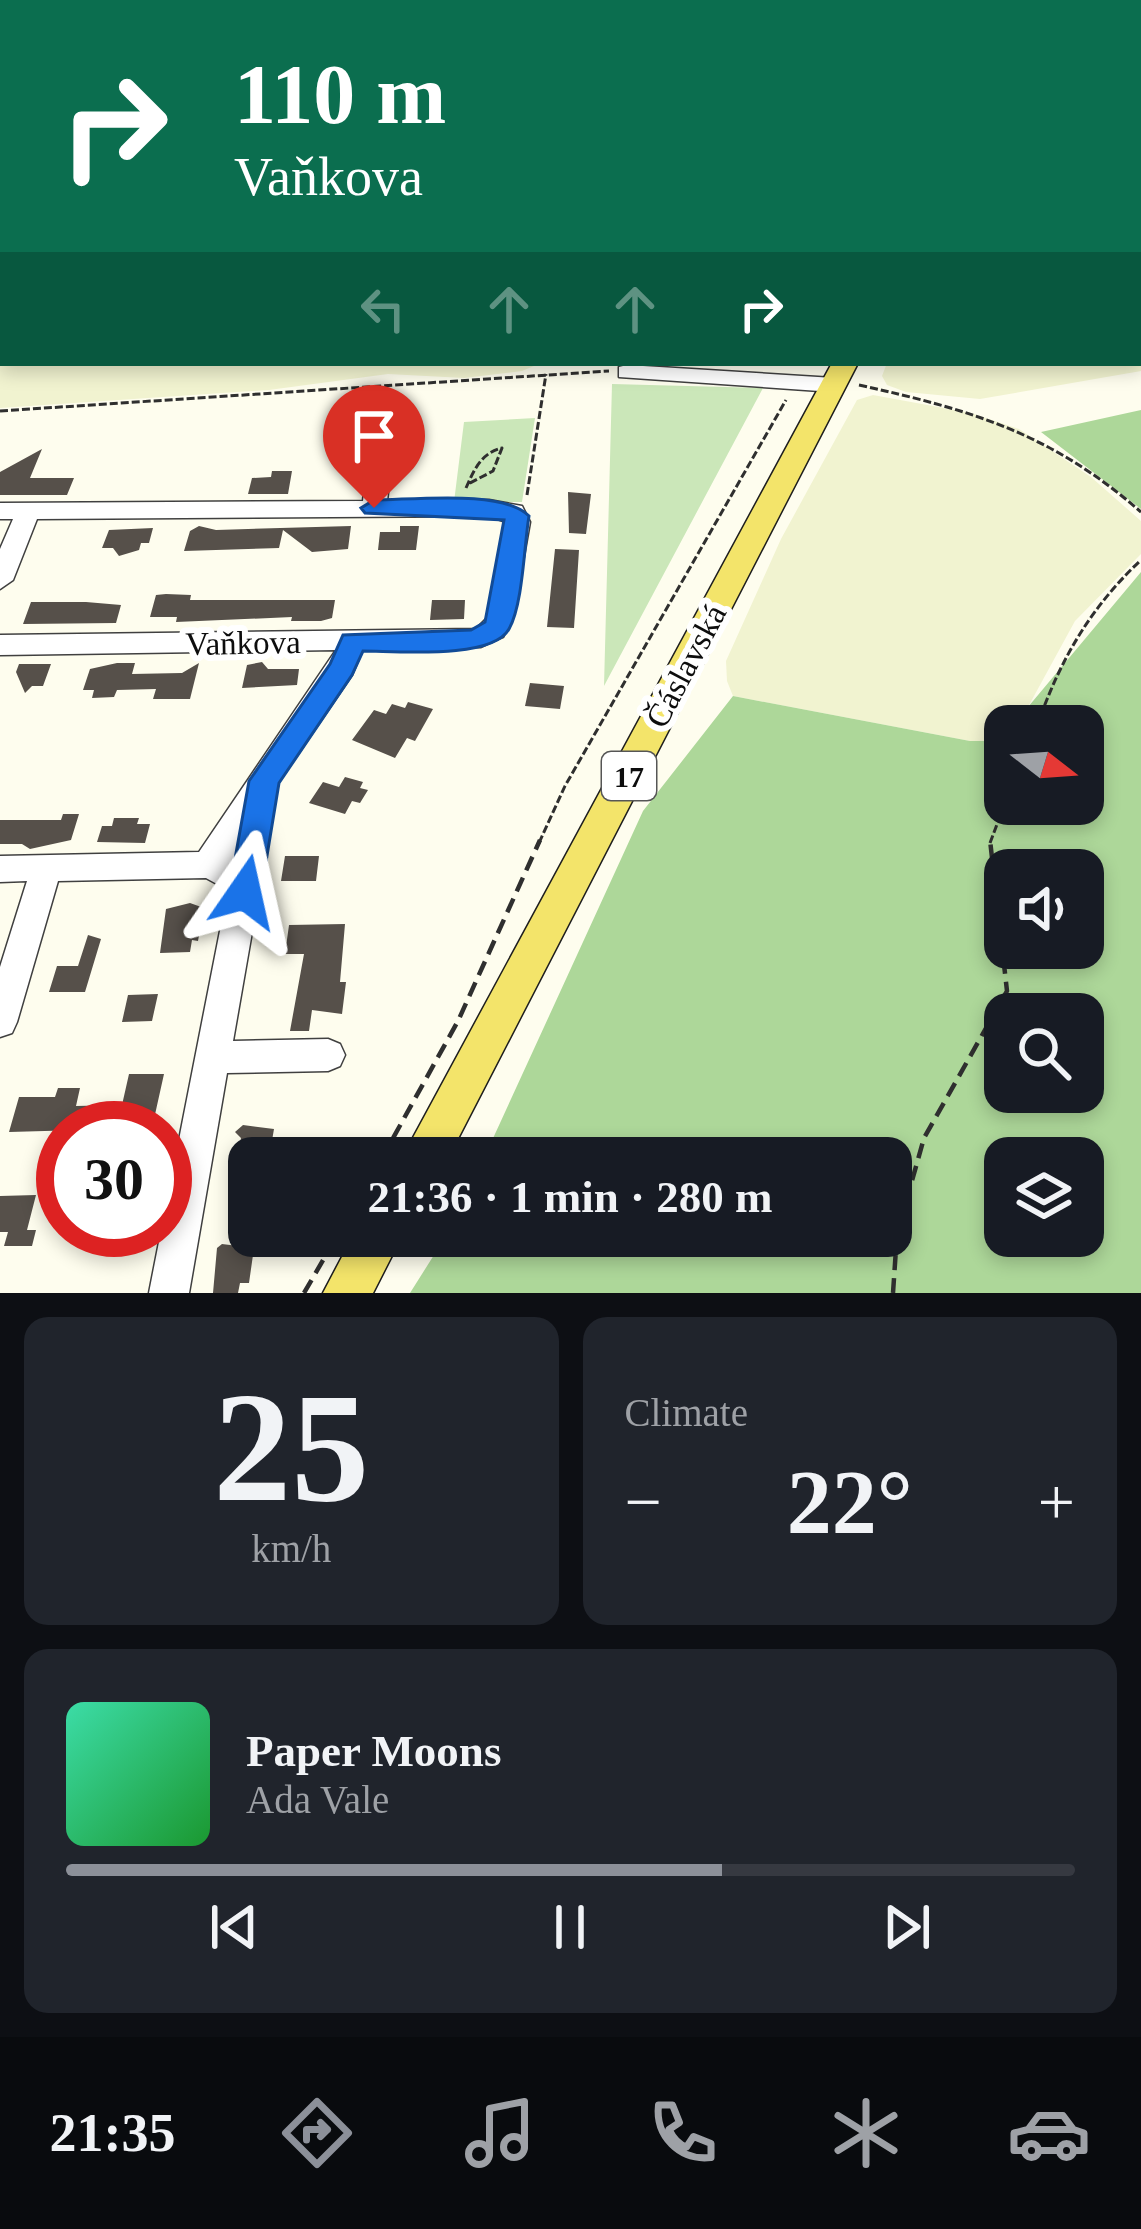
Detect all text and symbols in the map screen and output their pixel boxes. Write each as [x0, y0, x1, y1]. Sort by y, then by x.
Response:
icon: right [36, 48, 192, 204]
text: 110 m [234, 48, 446, 141]
text: Vaňkova [234, 147, 423, 207]
icon: left [350, 276, 416, 342]
icon: ahead [476, 276, 542, 342]
icon: ahead [602, 276, 668, 342]
icon: right [728, 276, 794, 342]
pin [323, 385, 425, 508]
icon: arrive [341, 403, 407, 469]
street label: Čáslavská [638, 598, 733, 734]
street label: Vaňkova [185, 624, 301, 662]
north arrow [984, 705, 1104, 825]
map controls [984, 705, 1104, 1257]
road number: 17 [602, 752, 656, 800]
position arrow [182, 829, 308, 955]
button: sound [984, 849, 1104, 969]
button: search [984, 993, 1104, 1113]
speed limit sign: 30 [36, 1101, 192, 1257]
button: layers [984, 1137, 1104, 1257]
text: 21:36 · 1 min · 280 m [368, 1172, 773, 1222]
text: 25 [213, 1361, 369, 1534]
text: Climate [625, 1391, 748, 1434]
text: 22° [787, 1453, 913, 1552]
text: − [625, 1465, 662, 1538]
text: + [1038, 1465, 1075, 1538]
text: km/h [251, 1527, 331, 1570]
text: Paper Moons [246, 1726, 501, 1776]
text: Ada Vale [246, 1778, 389, 1821]
icon: previous [201, 1894, 267, 1960]
icon: pause [537, 1894, 603, 1960]
icon: next [874, 1894, 940, 1960]
icon: directions [275, 2091, 359, 2175]
icon: music [458, 2091, 542, 2175]
icon: phone [641, 2091, 725, 2175]
icon: climate [824, 2091, 908, 2175]
icon: car [1007, 2091, 1091, 2175]
text: 21:35 [50, 2103, 176, 2163]

